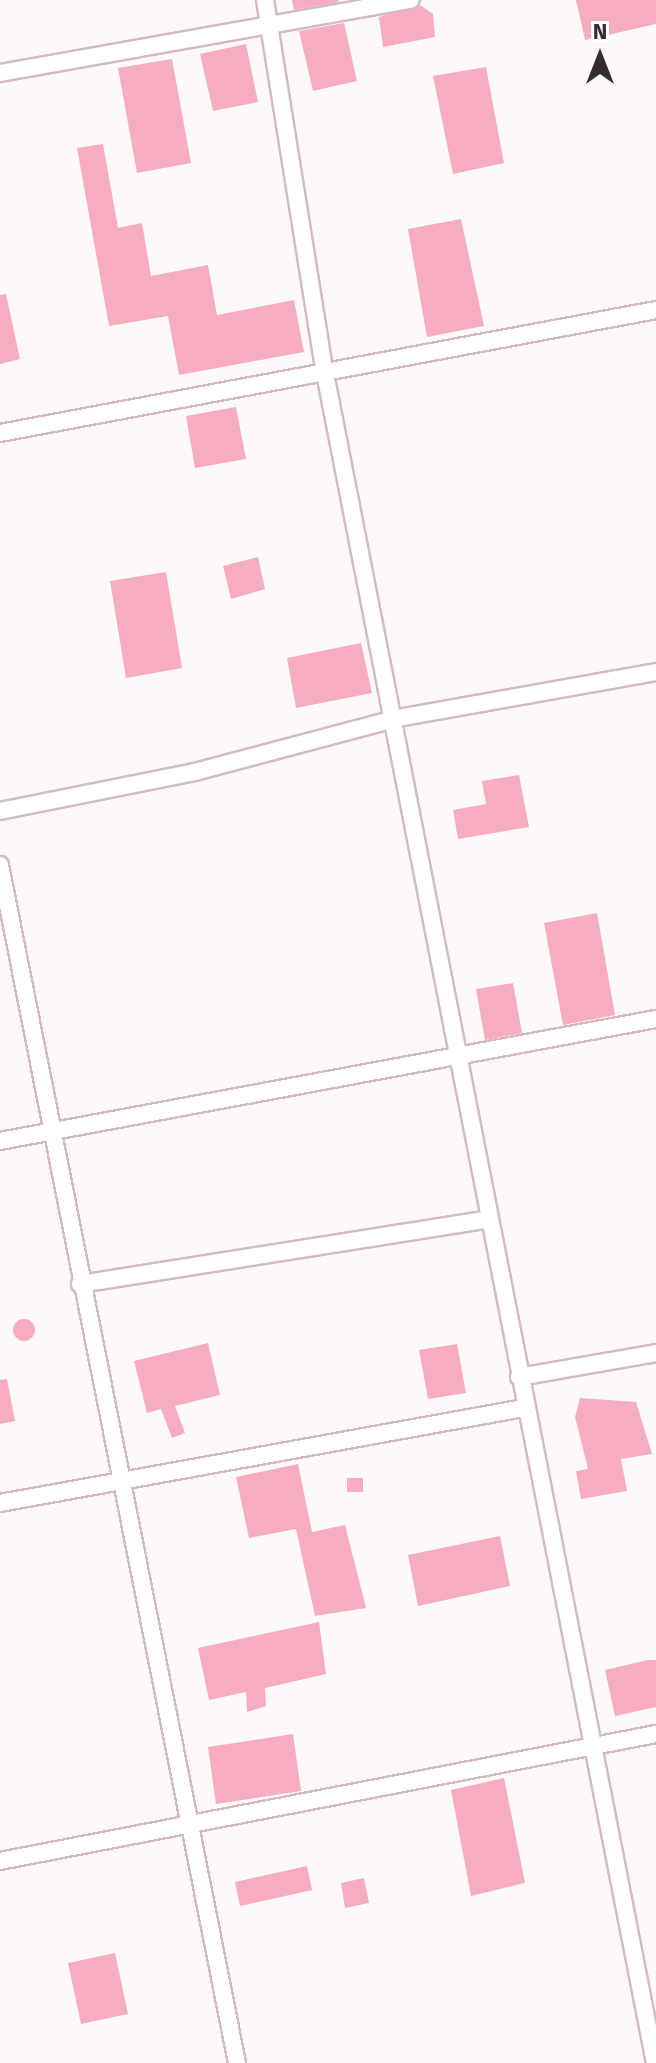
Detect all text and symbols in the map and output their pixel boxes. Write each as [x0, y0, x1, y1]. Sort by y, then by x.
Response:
north arrow [560, 16, 640, 96]
text: N [593, 18, 607, 45]

